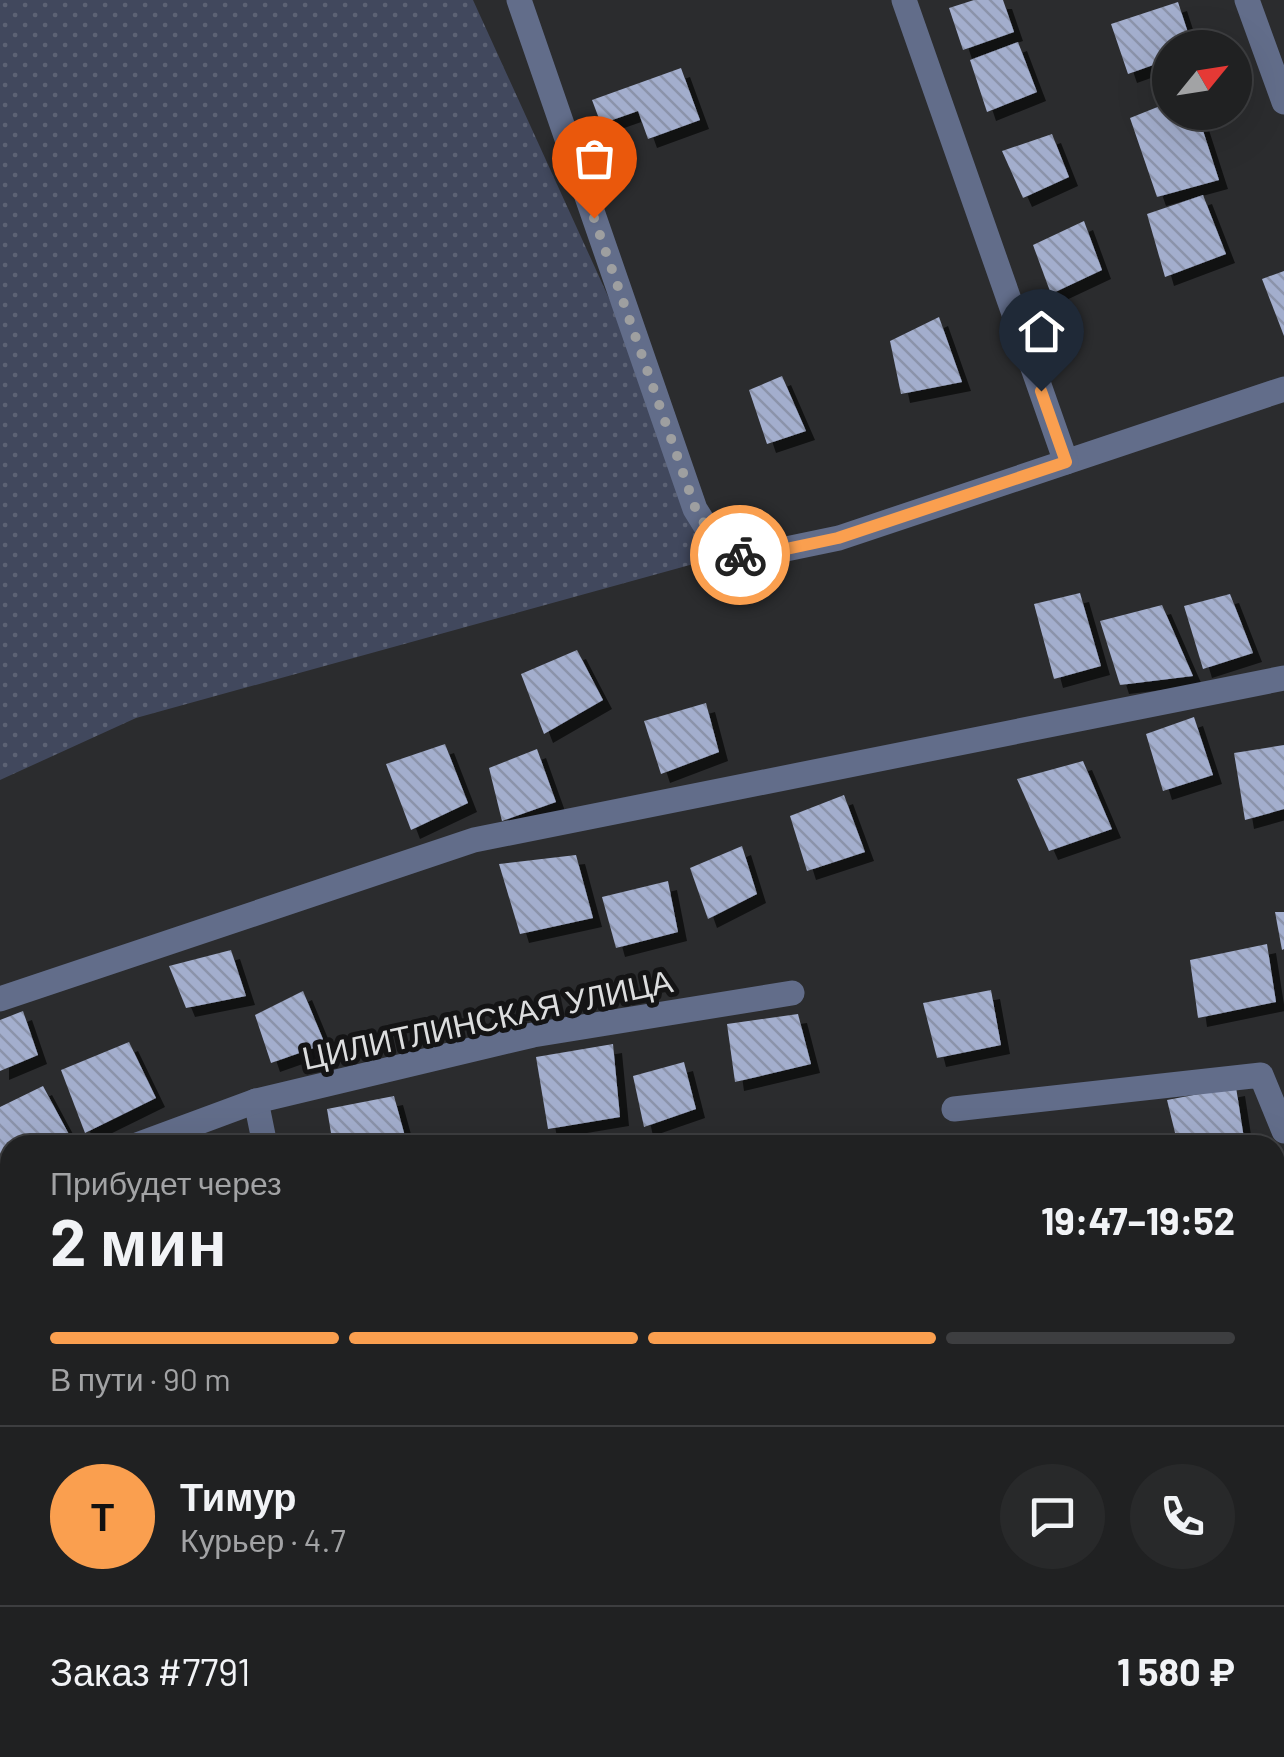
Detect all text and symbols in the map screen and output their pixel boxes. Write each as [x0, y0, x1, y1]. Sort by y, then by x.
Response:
north arrow [1152, 30, 1252, 130]
map controls [1152, 30, 1252, 130]
pin [552, 116, 637, 219]
icon: bag [567, 131, 622, 186]
pin [999, 289, 1084, 392]
icon: home [1014, 304, 1069, 359]
courier [690, 505, 790, 605]
icon: bike [713, 528, 768, 583]
street label: ЦИЛИТЛИНСКАЯ УЛИЦА [298, 960, 676, 1077]
text: Прибудет через [50, 1163, 282, 1201]
text: 19:47–19:52 [1041, 1197, 1235, 1243]
text: 2 мин [50, 1201, 227, 1279]
text: В пути · 90 m [50, 1359, 231, 1397]
button: chat [1000, 1464, 1105, 1569]
button: phone [1130, 1464, 1235, 1569]
text: Тимур [180, 1473, 297, 1519]
text: Т [91, 1493, 114, 1539]
text: Курьер · 4.7 [180, 1520, 346, 1558]
text: Заказ #7791 [50, 1648, 251, 1694]
text: 1 580 ₽ [1117, 1648, 1235, 1694]

